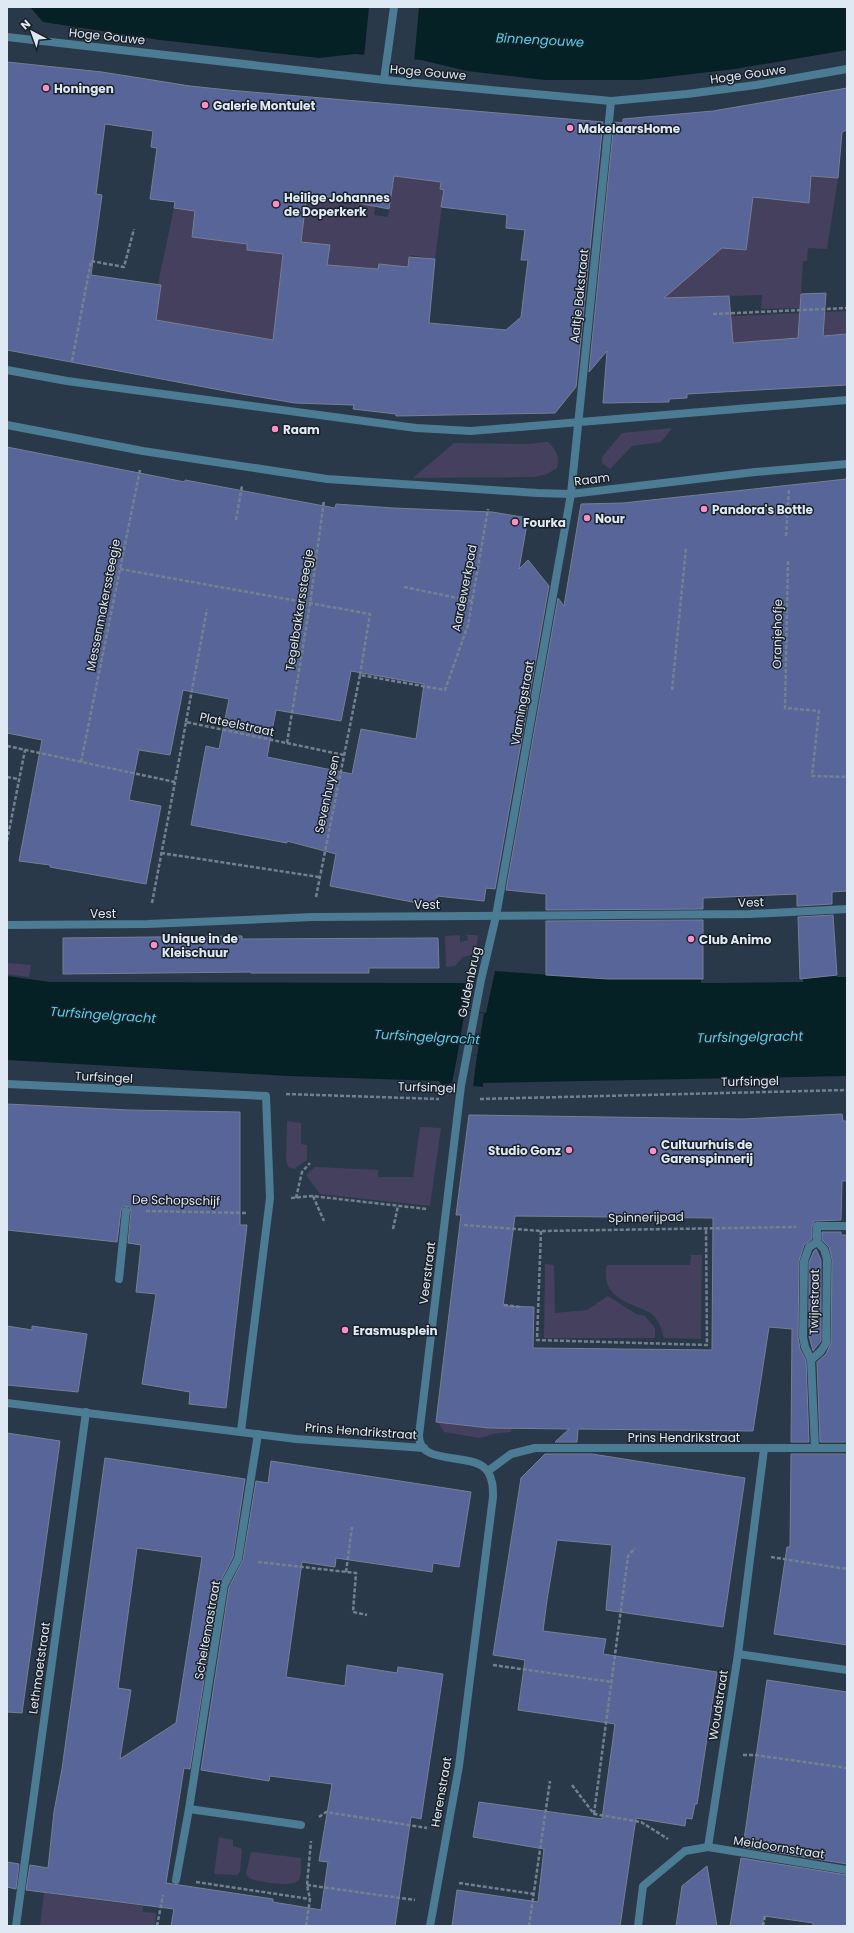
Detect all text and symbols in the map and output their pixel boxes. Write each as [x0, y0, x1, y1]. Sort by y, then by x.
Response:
north arrow [12, 12, 52, 52]
text: N [17, 16, 34, 33]
street label: Hoge Gouwe [68, 24, 146, 48]
water label: Binnengouwe [495, 28, 585, 52]
street label: Hoge Gouwe [389, 60, 467, 84]
street label: Hoge Gouwe [709, 60, 787, 88]
place label: Honingen [54, 80, 114, 97]
marker: Honingen [41, 83, 51, 93]
place label: Galerie Montulet [213, 97, 315, 114]
marker: Galerie Montulet [200, 100, 210, 110]
place label: MakelaarsHome [578, 120, 681, 137]
marker: MakelaarsHome [565, 123, 575, 133]
place label: Heilige Johannes de Doperkerk [284, 189, 390, 220]
marker: Heilige Johannes de Doperkerk [271, 199, 281, 209]
street label: Aaltje Bakstraat [566, 248, 592, 344]
place label: Raam [283, 421, 320, 438]
marker: Raam [270, 424, 280, 434]
street label: Raam [573, 468, 611, 490]
place label: Pandora's Bottle [712, 501, 814, 518]
marker: Pandora's Bottle [699, 504, 709, 514]
place label: Nour [595, 510, 625, 527]
marker: Nour [582, 513, 592, 523]
place label: Fourka [523, 514, 566, 531]
marker: Fourka [510, 517, 520, 527]
street label: Messenmakerssteegje [82, 537, 124, 673]
street label: Aardewerkpad [447, 543, 481, 633]
street label: Tegelbakkerssteegje [281, 548, 317, 672]
street label: Oranjehofje [768, 599, 786, 669]
street label: Vlamingstraat [506, 659, 538, 747]
street label: Plateelstraat [198, 708, 276, 740]
street label: Sevenhuysen [310, 753, 344, 835]
street label: Vest [738, 893, 764, 911]
street label: Vest [414, 896, 440, 913]
street label: Vest [90, 905, 116, 922]
place label: Unique in de Kleischuur [162, 930, 239, 961]
place label: Club Animo [699, 931, 772, 948]
marker: Club Animo [686, 934, 696, 944]
marker: Unique in de Kleischuur [149, 940, 159, 950]
street label: Guldenbrug [453, 945, 485, 1019]
water label: Turfsingelgracht [49, 1002, 157, 1028]
water label: Turfsingelgracht [373, 1025, 481, 1049]
water label: Turfsingelgracht [697, 1027, 804, 1047]
street label: Turfsingel [75, 1067, 133, 1087]
street label: Turfsingel [721, 1072, 779, 1090]
street label: Turfsingel [398, 1077, 456, 1097]
place label: Cultuurhuis de Garenspinnerij [661, 1136, 753, 1167]
place label: Studio Gonz [488, 1142, 561, 1159]
marker: Studio Gonz [564, 1145, 574, 1155]
marker: Cultuurhuis de Garenspinnerij [648, 1146, 658, 1156]
street label: De Schopschijf [132, 1191, 220, 1209]
street label: Spinnerijpad [608, 1208, 684, 1226]
street label: Veerstraat [415, 1241, 439, 1305]
street label: Twijnstraat [805, 1269, 823, 1335]
place label: Erasmusplein [353, 1322, 438, 1339]
marker: Erasmusplein [340, 1325, 350, 1335]
street label: Prins Hendrikstraat [304, 1419, 418, 1443]
street label: Prins Hendrikstraat [628, 1429, 740, 1446]
street label: Scheltemastraat [190, 1579, 224, 1681]
street label: Lethmaetstraat [24, 1621, 54, 1715]
street label: Woudstraat [704, 1669, 732, 1741]
street label: Herenstraat [426, 1756, 456, 1828]
street label: Meidoornstraat [732, 1831, 826, 1863]

